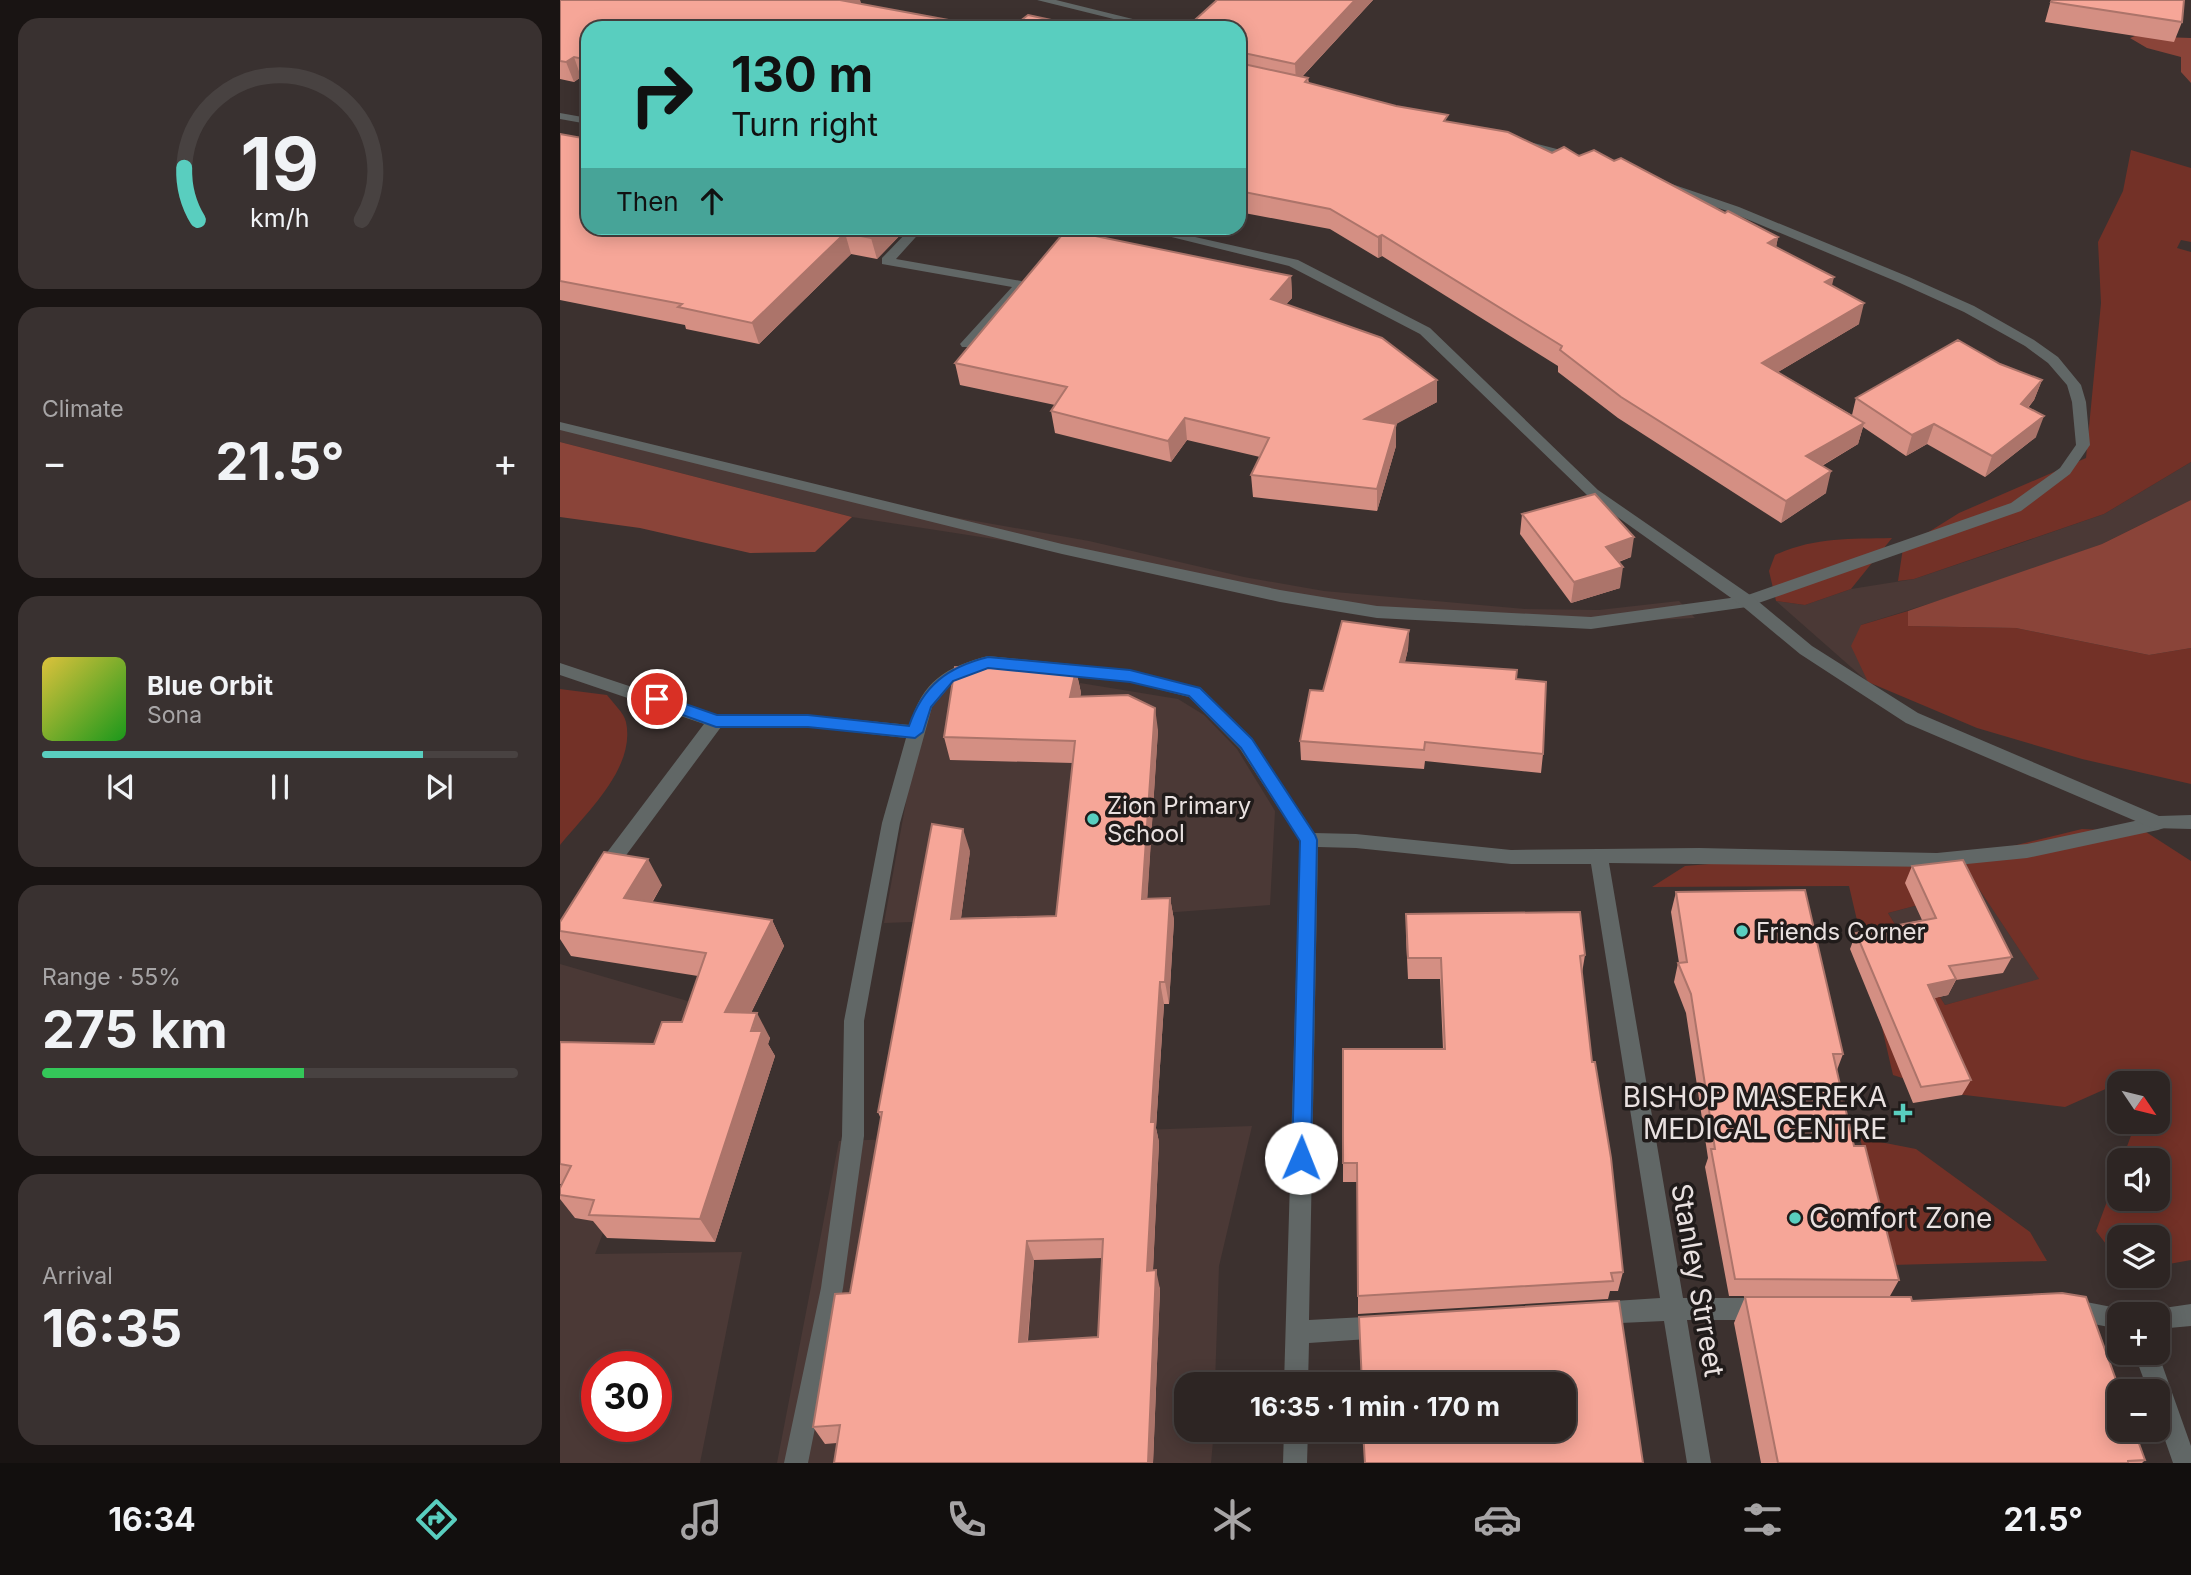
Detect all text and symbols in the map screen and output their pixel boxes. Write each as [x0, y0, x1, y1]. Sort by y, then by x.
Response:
text: 130 m [731, 45, 873, 104]
icon: right [616, 49, 707, 140]
text: Turn right [731, 105, 878, 144]
text: 19 [241, 119, 319, 208]
icon: ahead [693, 182, 731, 220]
text: Then [616, 186, 679, 217]
text: km/h [250, 202, 310, 232]
text: Climate [42, 395, 124, 423]
text: 21.5° [215, 430, 345, 493]
text: − [42, 439, 67, 485]
text: + [493, 439, 518, 485]
pin [627, 669, 687, 729]
text: Blue Orbit [147, 670, 273, 701]
icon: arrive [638, 680, 676, 718]
text: Sona [147, 701, 202, 729]
icon: previous [102, 768, 140, 806]
icon: pause [261, 768, 299, 806]
icon: next [420, 768, 458, 806]
place label: Zion Primary School [1107, 791, 1251, 848]
marker: Zion Primary School [1085, 811, 1101, 827]
place label: Friends Corner [1756, 917, 1926, 946]
marker: Friends Corner [1734, 923, 1750, 939]
text: Range · 55% [42, 963, 181, 991]
text: 275 km [42, 998, 228, 1061]
north arrow [2107, 1071, 2170, 1134]
map controls [2107, 1071, 2170, 1442]
place label: BISHOP MASEREKA MEDICAL CENTRE [1623, 1080, 1887, 1146]
marker: BISHOP MASEREKA MEDICAL CENTRE [1893, 1103, 1913, 1123]
position arrow [1264, 1121, 1338, 1195]
button: sound [2107, 1148, 2170, 1211]
street label: Stanley Strreet [1664, 1181, 1732, 1379]
place label: Comfort Zone [1809, 1201, 1992, 1235]
marker: Comfort Zone [1787, 1210, 1803, 1226]
button: layers [2107, 1225, 2170, 1288]
text: Arrival [42, 1262, 113, 1290]
text: 16:35 [42, 1297, 182, 1360]
button: + [2107, 1302, 2170, 1365]
speed limit sign: 30 [581, 1351, 672, 1442]
button: − [2107, 1379, 2170, 1442]
text: 16:35 · 1 min · 170 m [1250, 1391, 1500, 1422]
icon: directions [412, 1495, 461, 1544]
icon: music [677, 1495, 726, 1544]
icon: phone [942, 1495, 991, 1544]
icon: climate [1208, 1495, 1257, 1544]
icon: car [1473, 1495, 1522, 1544]
icon: filters [1738, 1495, 1787, 1544]
text: 16:34 [108, 1500, 196, 1539]
text: 21.5° [2003, 1500, 2083, 1539]

